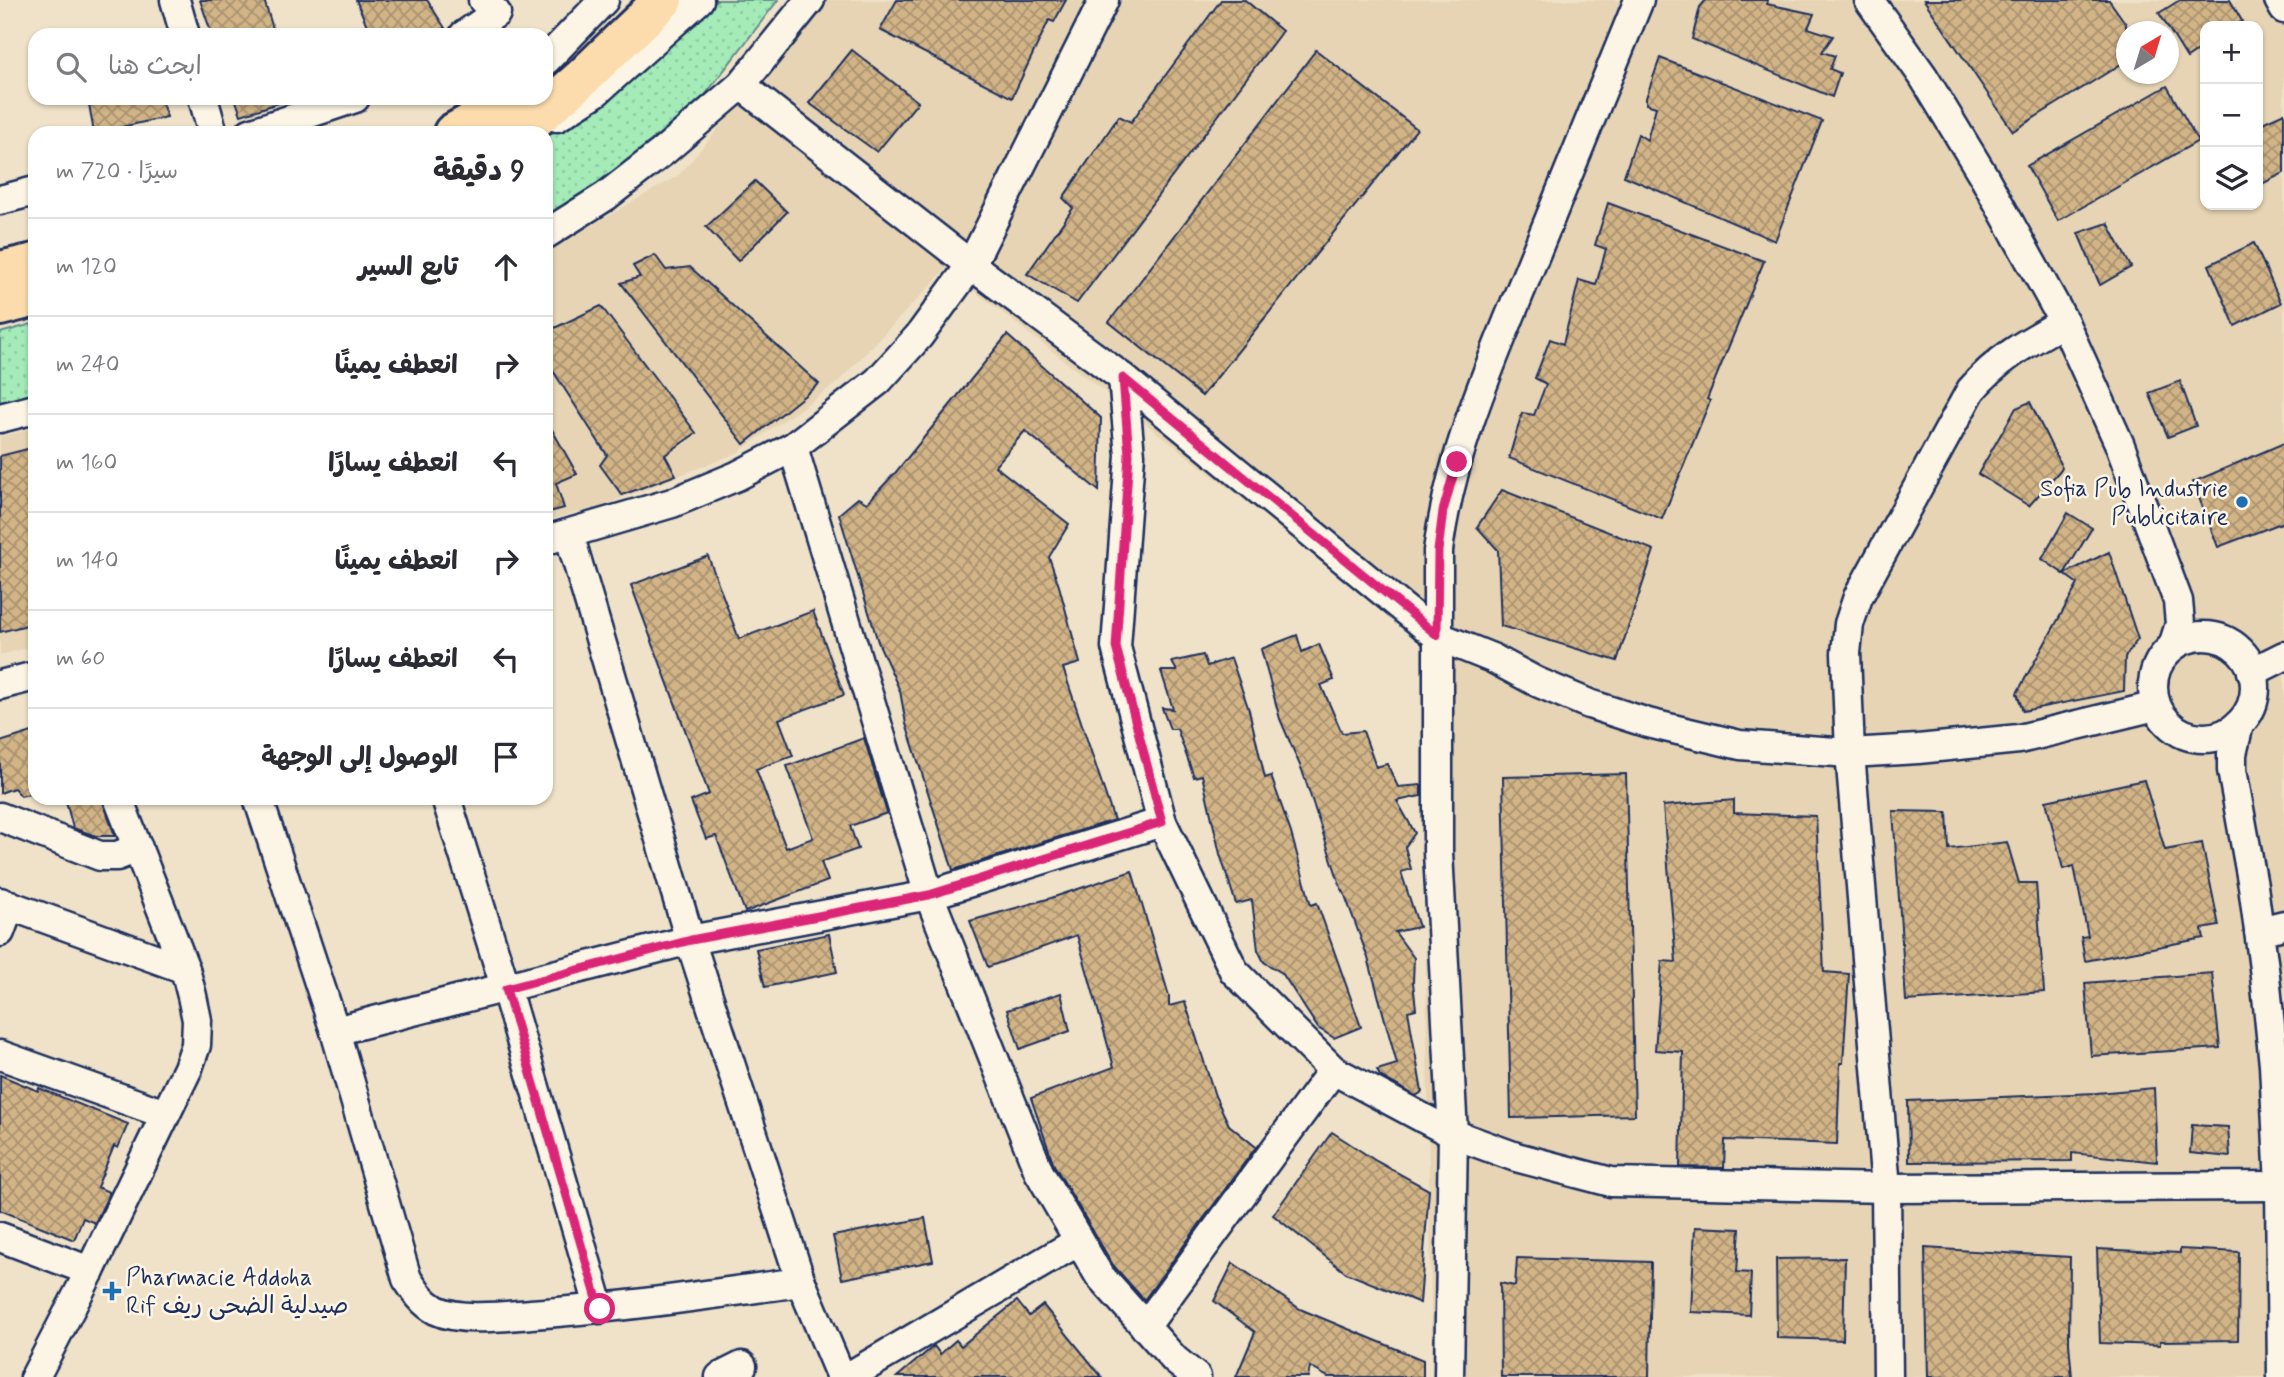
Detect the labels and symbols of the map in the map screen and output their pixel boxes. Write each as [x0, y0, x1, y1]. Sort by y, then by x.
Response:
north arrow [2116, 21, 2179, 84]
route end [1441, 446, 1472, 477]
place label: Sofia Pub Industrie Publicitaire [2040, 474, 2228, 533]
marker: Sofia Pub Industrie Publicitaire [2234, 494, 2250, 510]
place label: Pharmacie Addoha Rif صيدلية الضحى ريف [126, 1263, 348, 1322]
marker: Pharmacie Addoha Rif صيدلية الضحى ريف [104, 1283, 120, 1299]
route start [584, 1293, 615, 1324]

